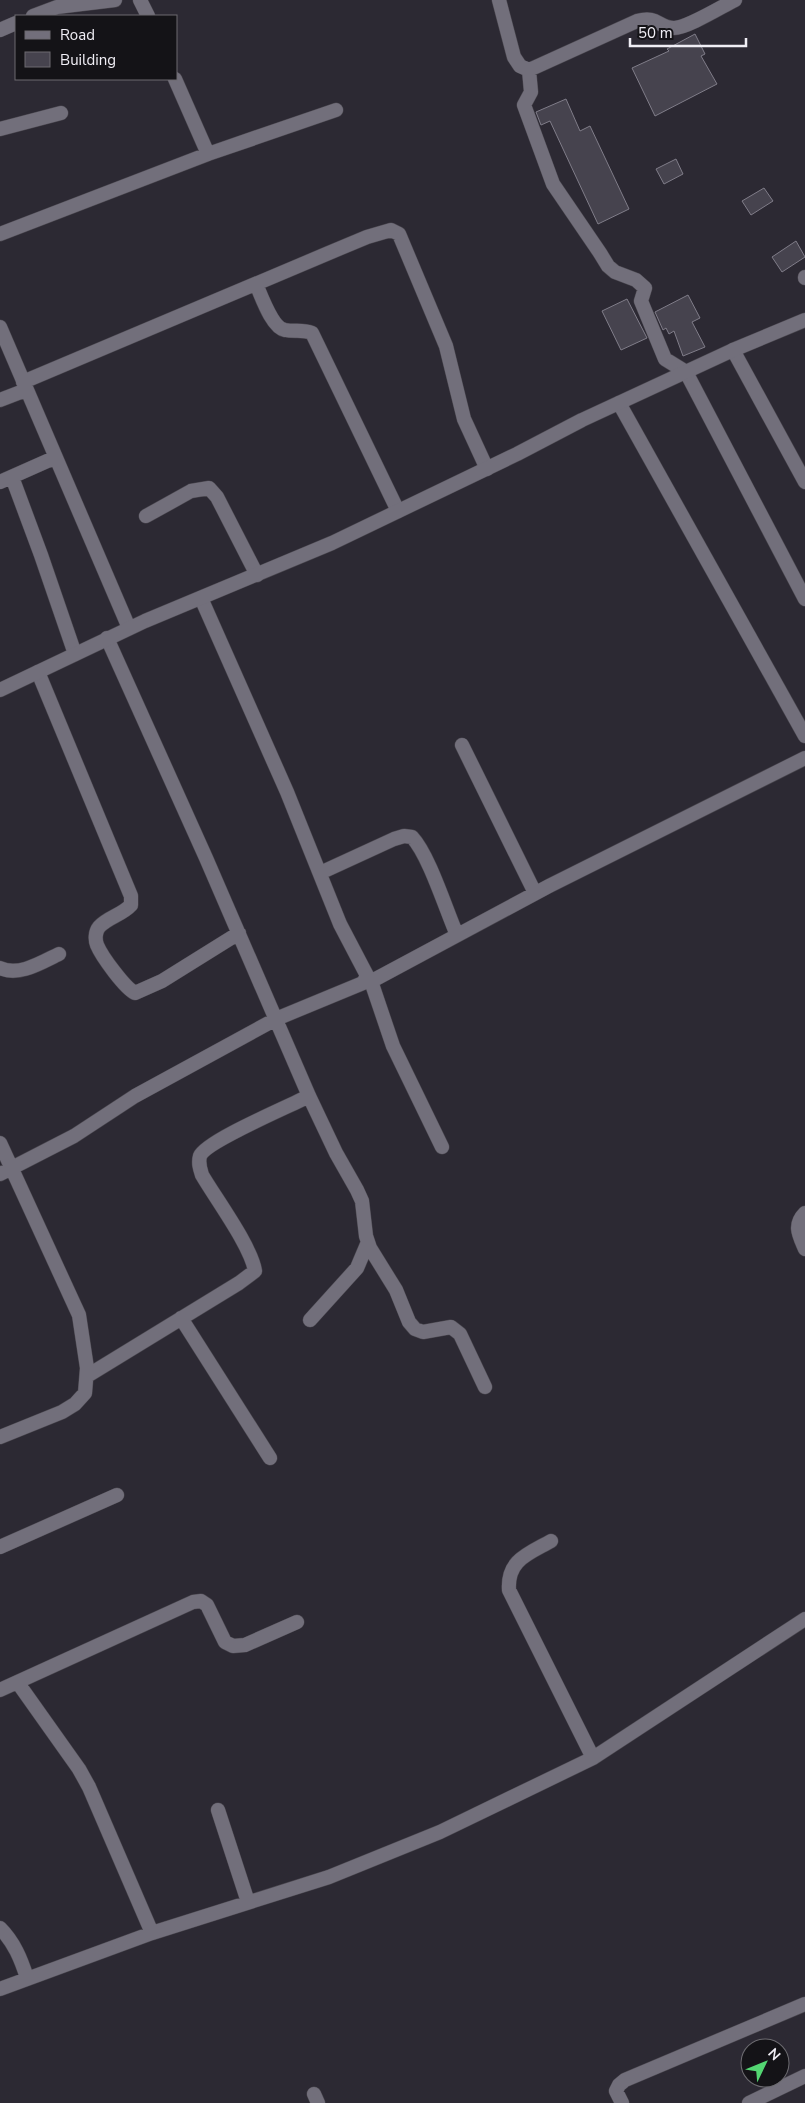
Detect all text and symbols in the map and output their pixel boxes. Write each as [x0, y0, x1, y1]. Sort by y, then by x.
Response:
legend [15, 15, 178, 80]
scale bar [630, 15, 746, 47]
text: 50 m [638, 23, 673, 43]
text: Road [60, 25, 95, 45]
text: Building [60, 50, 116, 70]
north arrow [740, 2038, 790, 2088]
text: N [764, 2044, 785, 2065]

